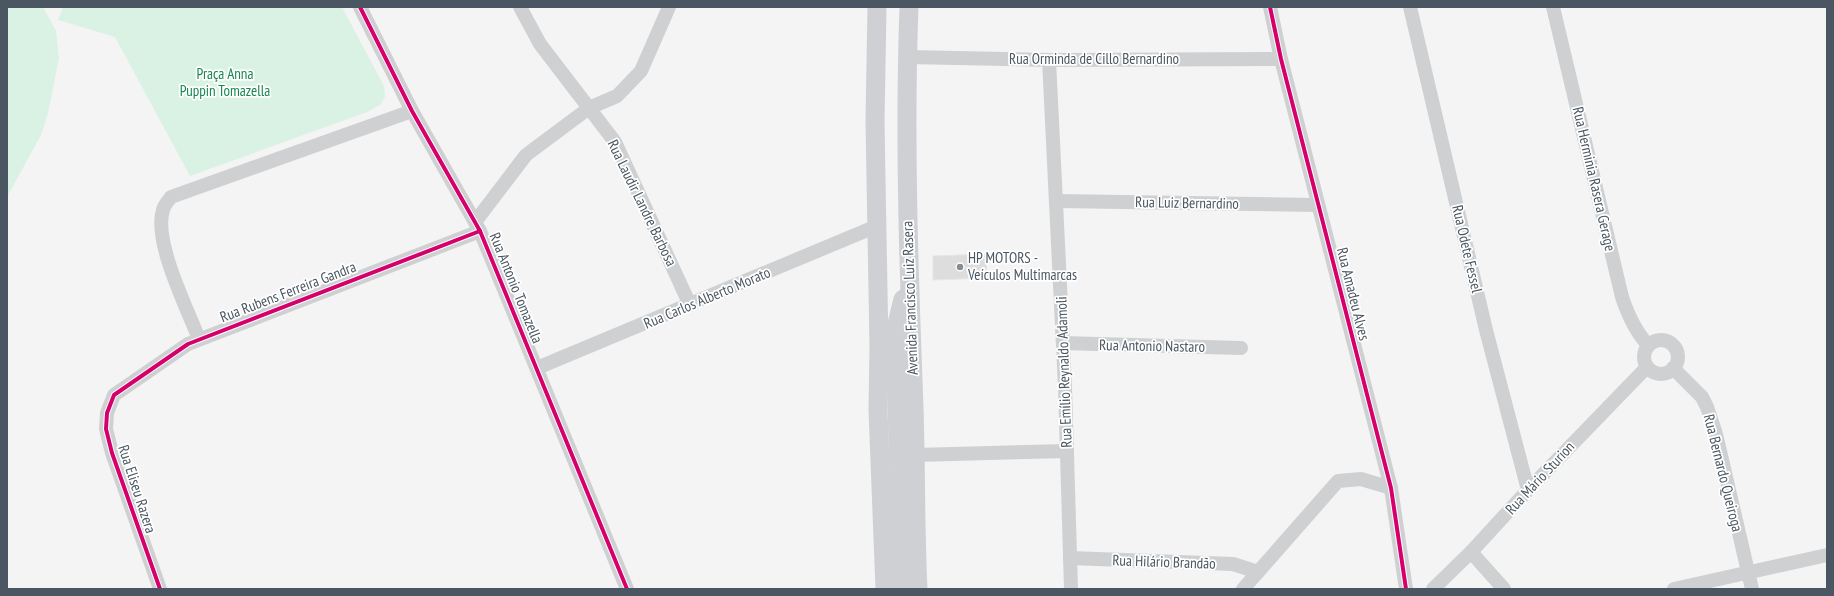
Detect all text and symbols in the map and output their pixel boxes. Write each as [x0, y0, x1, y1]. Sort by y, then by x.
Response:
street label: Rua Orminda de Cillo Bernardino [1009, 49, 1179, 68]
park label: Praça Anna Puppin Tomazella [180, 64, 270, 100]
street label: Rua Herminia Rasera Gerage [1569, 105, 1620, 253]
street label: Rua Laudir Landre Barbosa [604, 136, 681, 269]
street label: Rua Luiz Bernardino [1135, 192, 1239, 213]
street label: Rua Odete Fessel [1448, 203, 1487, 295]
street label: Avenida Francisco Luiz Rasera [897, 221, 922, 375]
street label: Rua Antonio Tomazella [486, 230, 547, 346]
street label: Rua Amadeu Alves [1333, 245, 1374, 342]
place label: HP MOTORS - Veículos Multimarcas [967, 248, 1077, 284]
street label: Rua Rubens Ferreira Gandra [217, 257, 358, 326]
street label: Rua Carlos Alberto Morato [641, 262, 773, 333]
marker: HP MOTORS - Veículos Multimarcas [955, 262, 965, 272]
street label: Rua Emílio Reynaldo Adamoli [1051, 296, 1076, 448]
street label: Rua Antonio Nastaro [1099, 335, 1205, 356]
street label: Rua Bernardo Queiroga [1700, 412, 1747, 534]
street label: Rua Mário Sturion [1501, 437, 1578, 518]
street label: Rua Eliseu Razera [114, 442, 161, 535]
street label: Rua Hilário Brandão [1112, 550, 1216, 573]

